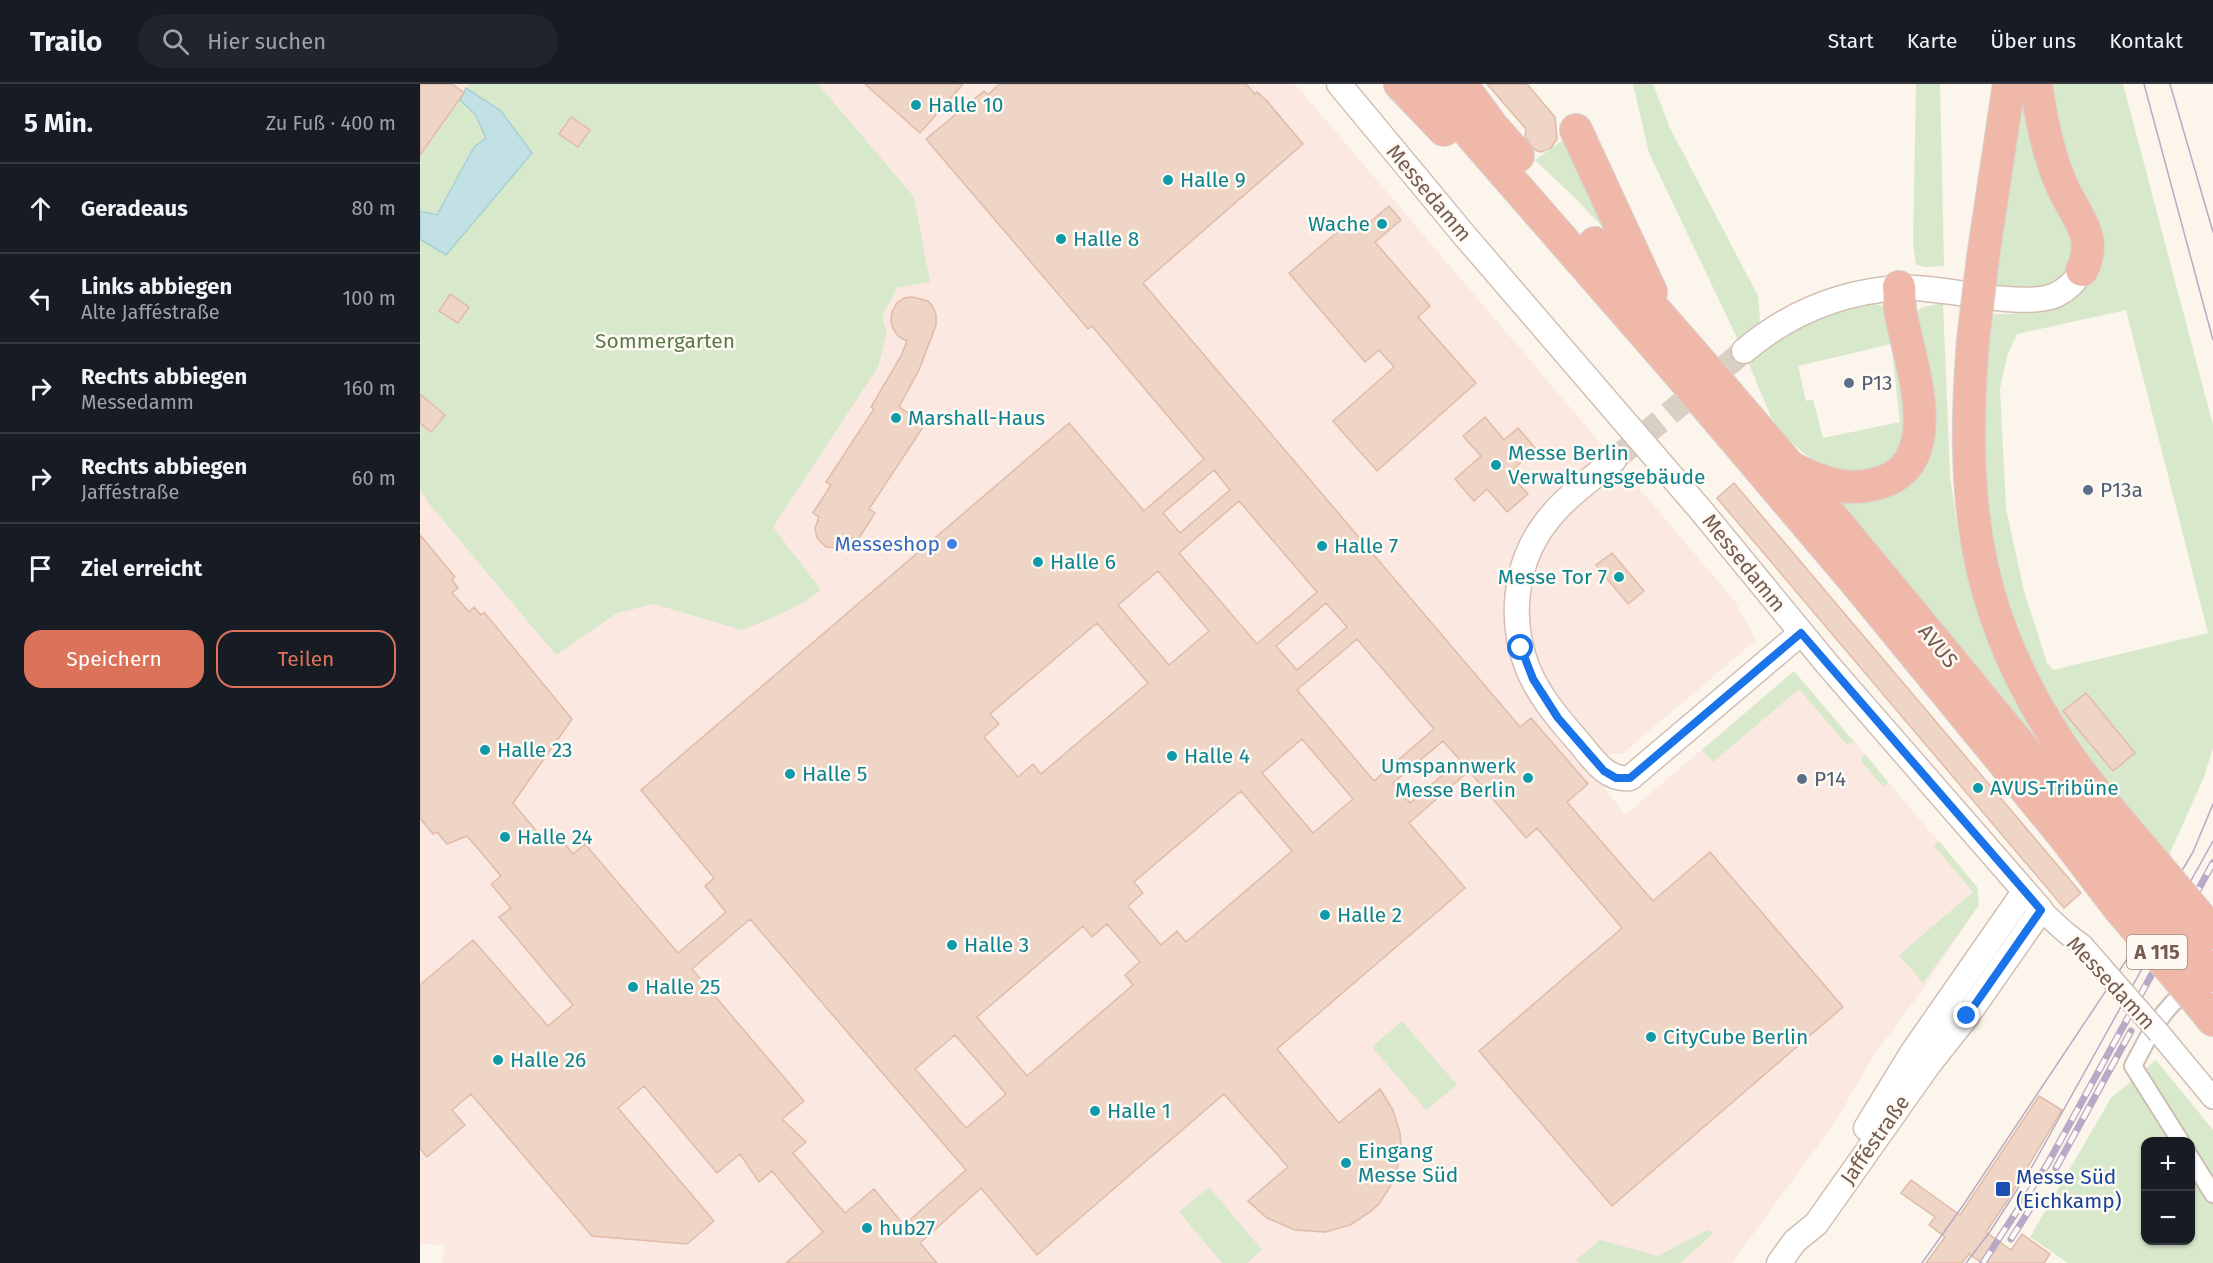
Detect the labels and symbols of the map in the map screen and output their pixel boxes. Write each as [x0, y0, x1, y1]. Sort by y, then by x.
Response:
place label: Halle 10 [928, 92, 1004, 118]
marker: Halle 10 [909, 98, 923, 112]
street label: Messedamm [1381, 139, 1477, 247]
place label: Halle 9 [1180, 167, 1246, 193]
marker: Halle 9 [1161, 173, 1175, 187]
place label: Wache [1308, 211, 1370, 237]
marker: Wache [1375, 217, 1389, 231]
place label: Halle 8 [1073, 226, 1139, 252]
marker: Halle 8 [1054, 232, 1068, 246]
park label: Sommergarten [595, 328, 735, 354]
place label: P13 [1861, 370, 1892, 396]
marker: P13 [1842, 376, 1856, 390]
place label: Marshall-Haus [908, 405, 1045, 431]
marker: Marshall-Haus [889, 411, 903, 425]
place label: Messe Berlin Verwaltungsgebäude [1508, 440, 1706, 490]
marker: Messe Berlin Verwaltungsgebäude [1489, 458, 1503, 472]
place label: P13a [2100, 477, 2143, 503]
marker: P13a [2081, 483, 2095, 497]
street label: Messedamm [1697, 509, 1791, 617]
place label: Messeshop [835, 531, 940, 557]
place label: Halle 7 [1334, 533, 1398, 559]
marker: Messeshop [945, 537, 959, 551]
marker: Halle 7 [1315, 539, 1329, 553]
place label: Halle 6 [1050, 549, 1116, 575]
marker: Halle 6 [1031, 555, 1045, 569]
place label: Messe Tor 7 [1498, 564, 1607, 590]
marker: Messe Tor 7 [1612, 570, 1626, 584]
street label: AVUS [1913, 619, 1963, 673]
route start [1507, 634, 1533, 660]
place label: Halle 23 [497, 737, 572, 763]
marker: Halle 23 [478, 743, 492, 757]
place label: Halle 4 [1184, 743, 1250, 769]
marker: Halle 4 [1165, 749, 1179, 763]
place label: Umspannwerk Messe Berlin [1381, 753, 1516, 803]
place label: Halle 5 [802, 761, 867, 787]
place label: P14 [1814, 766, 1846, 792]
marker: Halle 5 [783, 767, 797, 781]
marker: Umspannwerk Messe Berlin [1521, 771, 1535, 785]
marker: P14 [1795, 772, 1809, 786]
place label: AVUS-Tribüne [1990, 775, 2119, 801]
marker: AVUS-Tribüne [1971, 781, 1985, 795]
place label: Halle 24 [517, 824, 593, 850]
marker: Halle 24 [498, 830, 512, 844]
place label: Halle 2 [1337, 902, 1402, 928]
marker: Halle 2 [1318, 908, 1332, 922]
street label: Messedamm [2061, 931, 2161, 1035]
place label: Halle 3 [964, 932, 1029, 958]
road number: A 115 [2127, 935, 2187, 969]
marker: Halle 3 [945, 938, 959, 952]
place label: Halle 25 [645, 974, 721, 1000]
marker: Halle 25 [626, 980, 640, 994]
route end [1953, 1002, 1979, 1028]
place label: CityCube Berlin [1663, 1024, 1808, 1050]
marker: CityCube Berlin [1644, 1030, 1658, 1044]
place label: Halle 26 [510, 1047, 586, 1073]
marker: Halle 26 [491, 1053, 505, 1067]
street label: Jafféstraße [1835, 1090, 1915, 1190]
place label: Halle 1 [1107, 1098, 1171, 1124]
marker: Halle 1 [1088, 1104, 1102, 1118]
place label: Eingang Messe Süd [1358, 1138, 1458, 1188]
marker: Eingang Messe Süd [1339, 1156, 1353, 1170]
place label: Messe Süd (Eichkamp) [2016, 1164, 2121, 1214]
marker: Messe Süd (Eichkamp) [1994, 1180, 2012, 1198]
place label: hub27 [879, 1215, 935, 1241]
marker: hub27 [860, 1221, 874, 1235]

